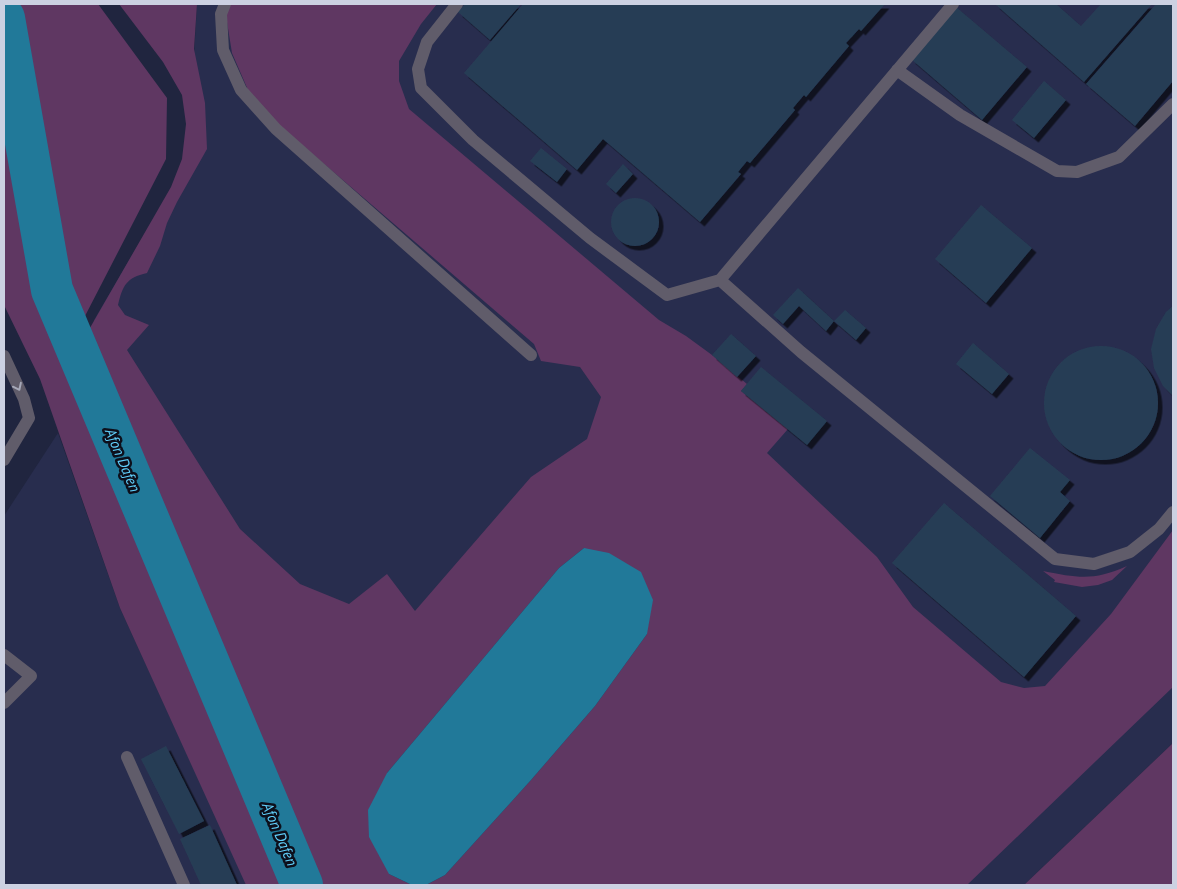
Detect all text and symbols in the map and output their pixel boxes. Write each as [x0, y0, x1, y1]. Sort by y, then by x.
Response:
one-way arrow [12, 382, 22, 391]
water label: Afon Dafen [101, 424, 145, 495]
water label: Afon Dafen [258, 798, 302, 869]

